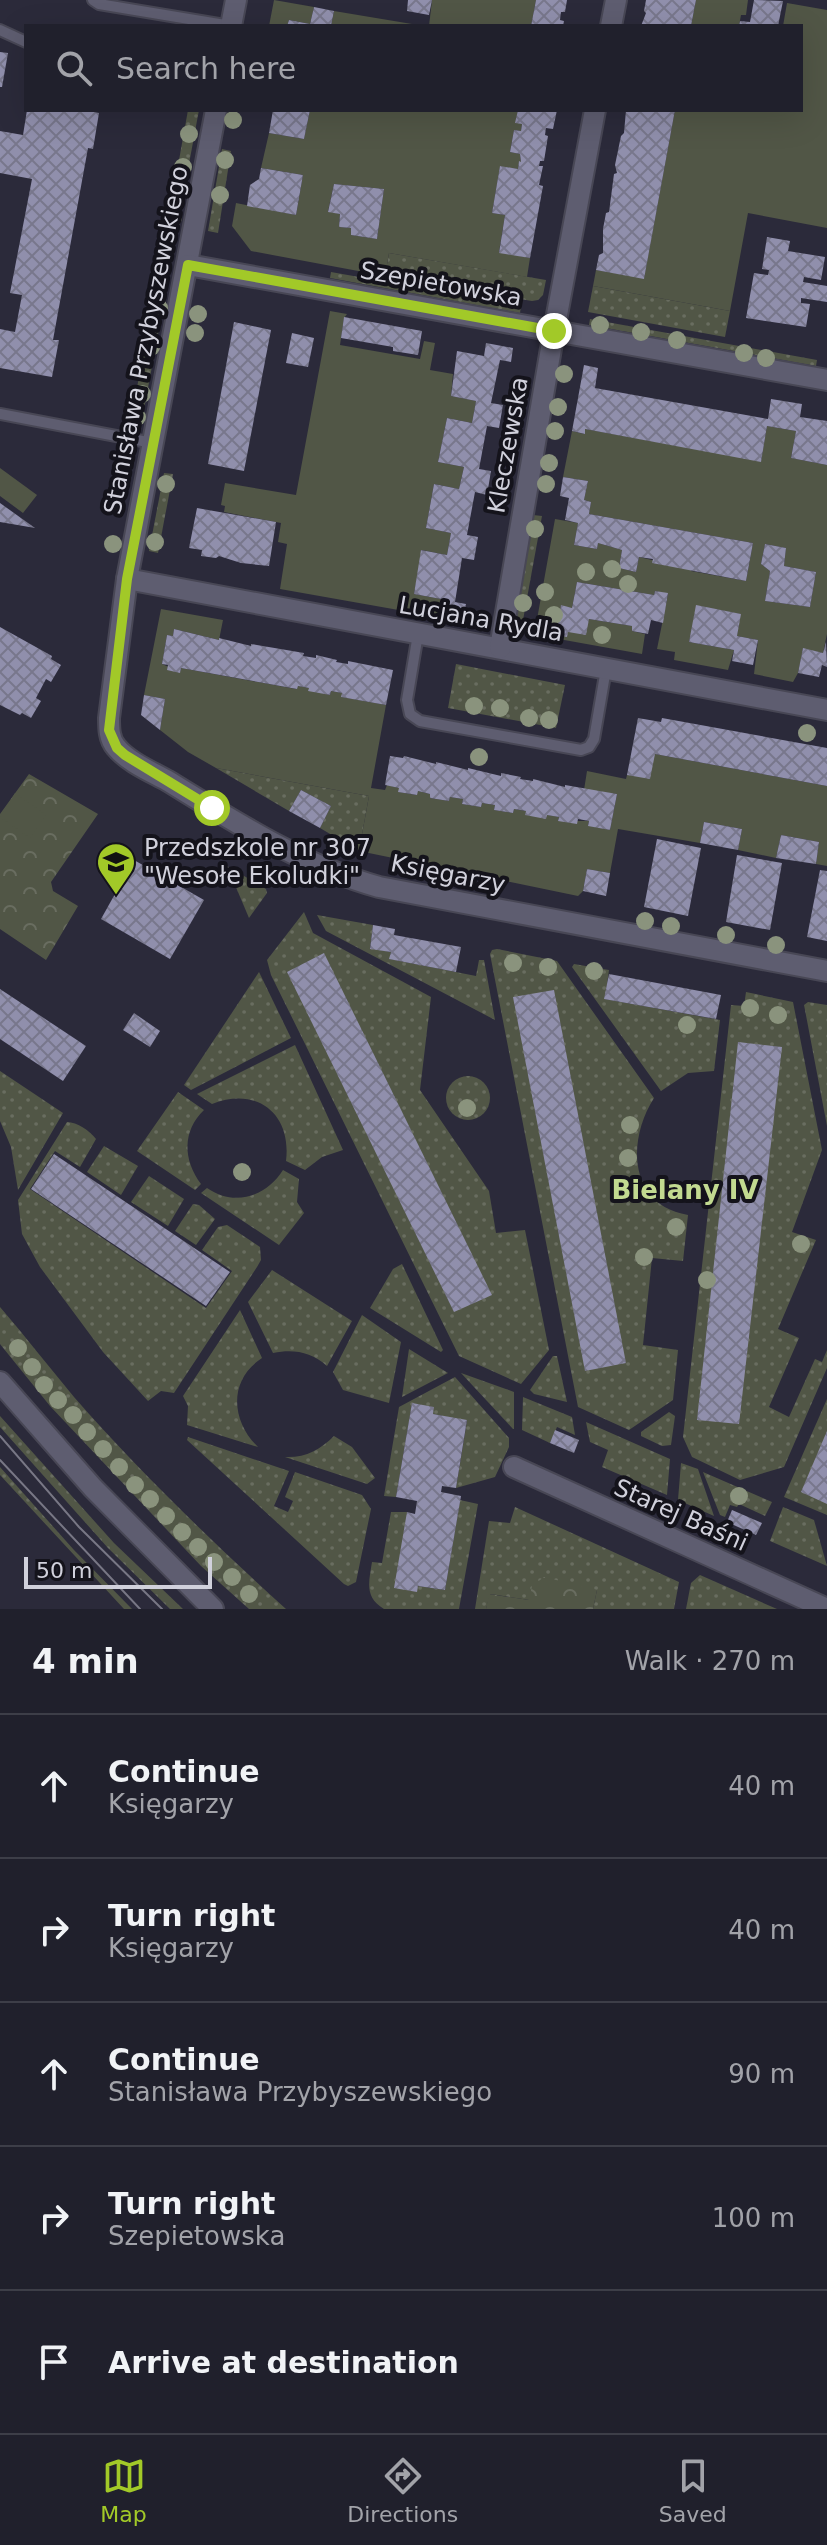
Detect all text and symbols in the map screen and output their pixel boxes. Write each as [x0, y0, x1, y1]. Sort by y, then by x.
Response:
search box [24, 24, 803, 112]
icon: search [52, 46, 96, 90]
text: Search here [116, 51, 296, 86]
street label: Stanisława Przybyszewskiego [98, 163, 194, 517]
street label: Szepietowska [358, 256, 524, 312]
route end [536, 313, 572, 349]
street label: Kleczewska [482, 375, 534, 515]
street label: Lucjana Rydla [397, 591, 565, 647]
route start [194, 790, 230, 826]
place label: Przedszkole nr 307 "Wesołe Ekoludki" [144, 834, 371, 890]
school or university icon: Przedszkole nr 307 "Wesołe Ekoludki" [95, 841, 137, 896]
street label: Księgarzy [388, 849, 508, 899]
district label: Bielany IV [611, 1175, 759, 1205]
street label: Starej Baśni [610, 1473, 752, 1557]
scale bar [24, 1553, 212, 1589]
text: 50 m [36, 1558, 92, 1583]
text: 4 min [32, 1641, 139, 1681]
text: Walk · 270 m [625, 1646, 795, 1676]
text: Continue [108, 1754, 260, 1789]
icon: ahead [32, 1764, 76, 1808]
text: 40 m [728, 1771, 795, 1801]
text: Księgarzy [108, 1789, 234, 1819]
text: Turn right [108, 1898, 275, 1933]
icon: right [32, 1908, 76, 1952]
text: 40 m [728, 1915, 795, 1945]
text: Księgarzy [108, 1933, 234, 1963]
text: Continue [108, 2042, 260, 2077]
icon: ahead [32, 2052, 76, 2096]
text: 90 m [728, 2059, 795, 2089]
text: Stanisława Przybyszewskiego [108, 2077, 492, 2107]
text: Turn right [108, 2186, 275, 2221]
icon: right [32, 2196, 76, 2240]
text: 100 m [712, 2203, 795, 2233]
text: Szepietowska [108, 2221, 285, 2251]
icon: arrive [32, 2340, 76, 2384]
text: Arrive at destination [108, 2345, 459, 2380]
tab: Map [100, 2454, 147, 2527]
tab: Directions [347, 2454, 458, 2527]
tab: Saved [659, 2454, 727, 2527]

